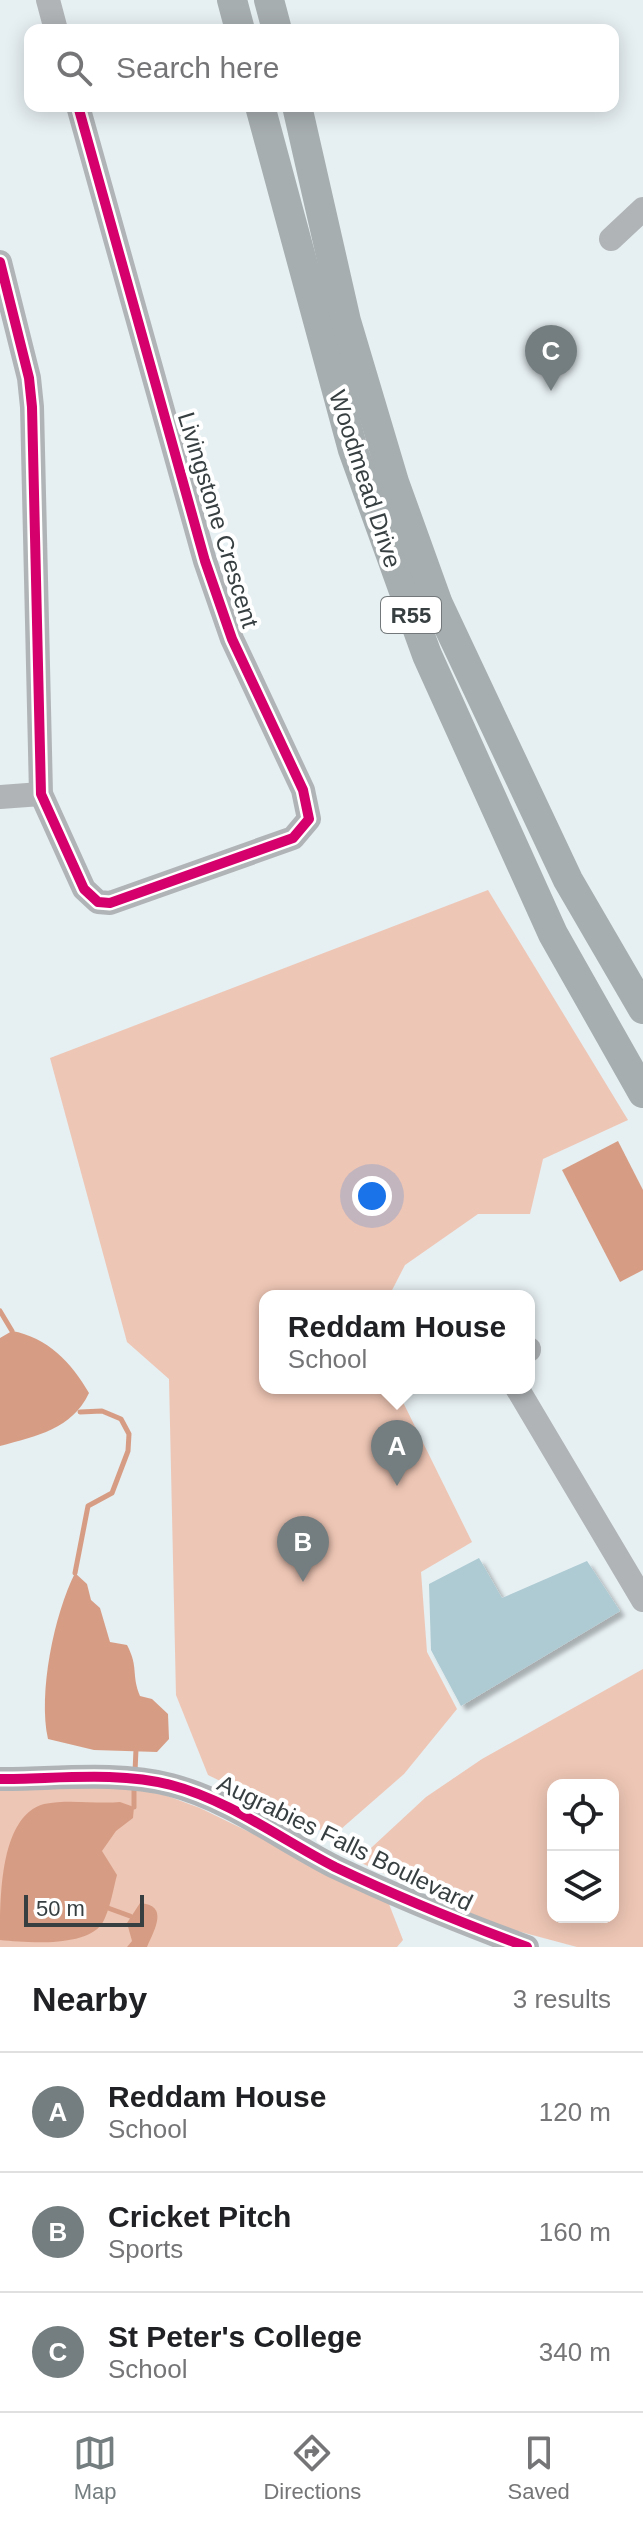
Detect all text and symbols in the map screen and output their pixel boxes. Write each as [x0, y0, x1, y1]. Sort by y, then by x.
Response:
search box [24, 24, 619, 112]
icon: search [52, 46, 96, 90]
text: Search here [116, 51, 279, 84]
pin: C [525, 325, 577, 391]
street label: Woodmead Drive [324, 387, 407, 571]
street label: Livingstone Crescent [173, 409, 264, 631]
road number: R55 [381, 597, 441, 633]
your location [352, 1176, 392, 1216]
popup [259, 1290, 535, 1394]
text: Reddam House [288, 1310, 506, 1343]
text: School [288, 1344, 367, 1374]
pin: A [371, 1420, 423, 1486]
pin: B [277, 1516, 329, 1582]
street label: Augrabies Falls Boulevard [213, 1769, 477, 1916]
map controls [547, 1779, 619, 1923]
button: locate [547, 1779, 619, 1851]
button: layers [547, 1851, 619, 1923]
scale bar [24, 1891, 144, 1927]
text: 50 m [36, 1896, 85, 1921]
text: Nearby [32, 1980, 147, 2018]
text: 3 results [513, 1984, 611, 2014]
text: Reddam House [108, 2080, 326, 2113]
text: A [49, 2097, 67, 2127]
text: 120 m [539, 2097, 611, 2127]
text: School [108, 2114, 188, 2144]
text: Cricket Pitch [108, 2200, 291, 2233]
text: B [49, 2217, 67, 2247]
text: 160 m [539, 2217, 611, 2247]
text: Sports [108, 2234, 183, 2264]
text: St Peter's College [108, 2320, 362, 2353]
text: C [49, 2337, 67, 2367]
text: 340 m [539, 2337, 611, 2367]
text: School [108, 2354, 188, 2384]
tab: Map [73, 2431, 117, 2505]
tab: Directions [263, 2431, 361, 2505]
tab: Saved [507, 2431, 570, 2505]

